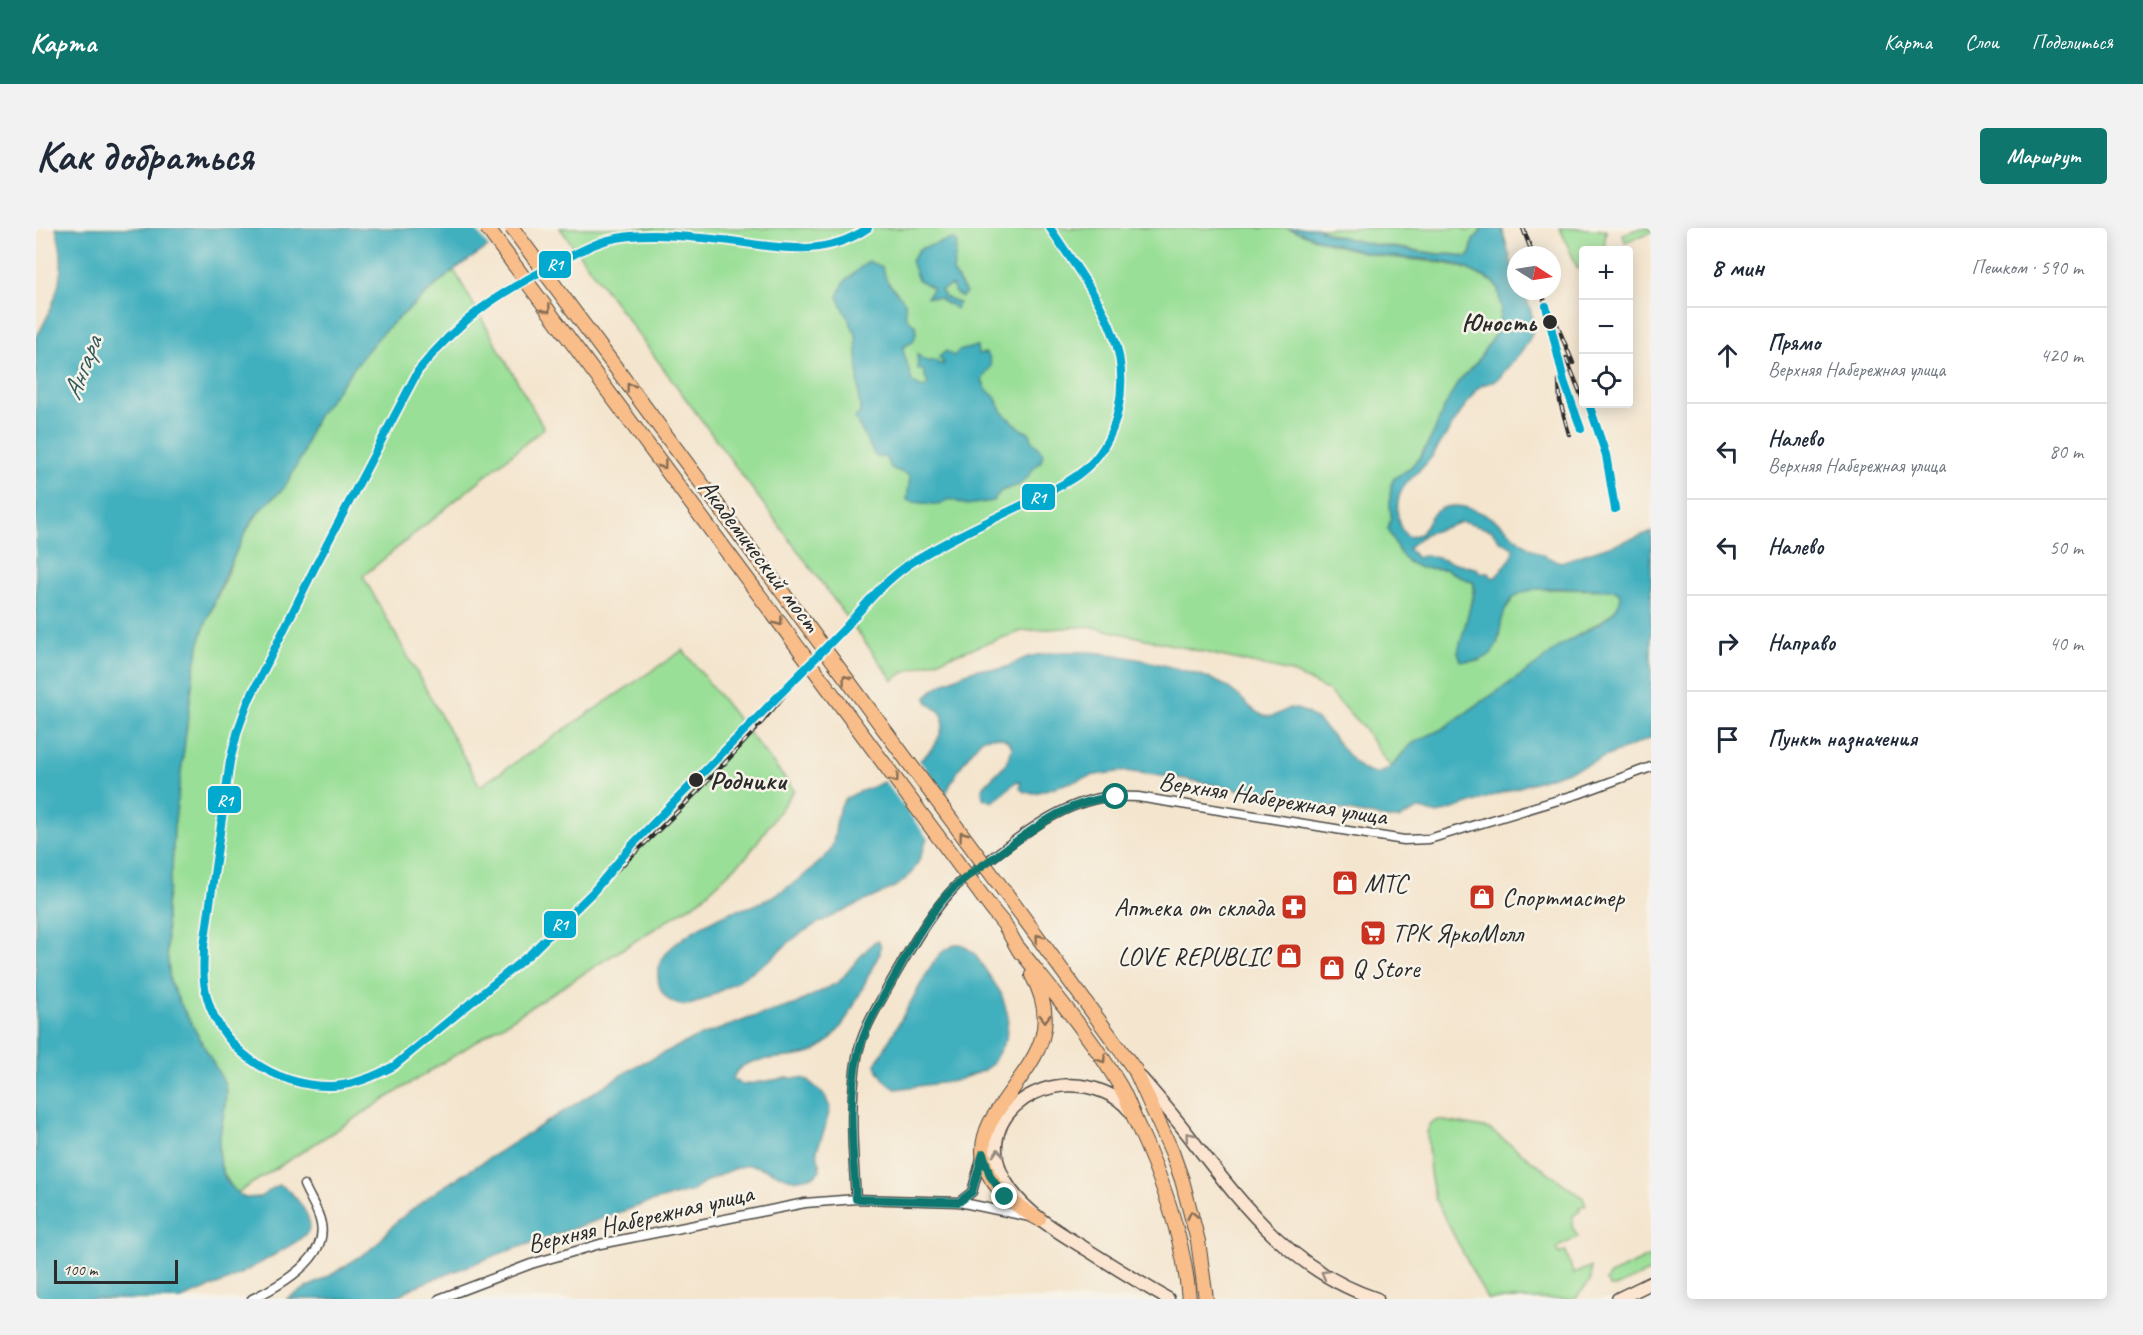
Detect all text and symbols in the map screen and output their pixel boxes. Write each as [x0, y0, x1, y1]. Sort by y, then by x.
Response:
text: Карта [30, 25, 97, 60]
text: Карта [1884, 29, 1932, 55]
text: Слои [1965, 29, 1999, 55]
text: Поделиться [2032, 29, 2113, 55]
button: Маршрут [1980, 128, 2107, 184]
text: Как добраться [36, 130, 253, 183]
north arrow [1507, 246, 1561, 300]
map controls [1579, 246, 1633, 408]
button: + [1579, 246, 1633, 300]
line badge: R1 [538, 250, 572, 279]
text: 8 мин [1711, 251, 1764, 284]
text: R1 [547, 255, 565, 275]
text: Пешком · 590 m [1971, 255, 2083, 280]
button: − [1579, 300, 1633, 354]
one-way arrow [540, 302, 551, 313]
place label: Юность [1462, 306, 1538, 339]
marker: Юность [1541, 313, 1559, 331]
text: Прямо [1768, 329, 1820, 357]
water label: Ангара [54, 330, 110, 404]
icon: ahead [1711, 339, 1744, 372]
text: 420 m [2040, 343, 2083, 368]
button: locate [1579, 354, 1633, 408]
text: Верхняя Набережная улица [1768, 357, 1945, 382]
one-way arrow [626, 383, 637, 394]
text: Налево [1768, 425, 1824, 453]
icon: left [1711, 435, 1744, 468]
text: 80 m [2049, 439, 2083, 464]
text: Верхняя Набережная улица [1768, 453, 1945, 478]
one-way arrow [656, 459, 667, 470]
street label: Академический мост [691, 472, 829, 640]
line badge: R1 [1021, 483, 1056, 511]
text: R1 [1030, 488, 1048, 508]
icon: left [1711, 531, 1744, 564]
text: Налево [1768, 533, 1824, 561]
text: 50 m [2049, 535, 2083, 560]
one-way arrow [772, 615, 783, 626]
icon: right [1711, 627, 1744, 660]
text: Направо [1768, 629, 1835, 657]
text: 40 m [2049, 631, 2083, 656]
one-way arrow [843, 674, 854, 685]
icon: arrive [1711, 723, 1744, 756]
text: Пункт назначения [1768, 725, 1917, 753]
place label: Родники [710, 764, 789, 797]
street label: Верхняя Набережная улица [1156, 764, 1391, 833]
marker: Родники [687, 771, 705, 789]
one-way arrow [888, 772, 899, 783]
route start [1102, 783, 1128, 809]
line badge: R1 [207, 785, 242, 814]
text: R1 [217, 791, 235, 811]
one-way arrow [959, 831, 970, 842]
place label: МТС [1364, 867, 1411, 900]
shop icon: МТС [1330, 868, 1360, 898]
place label: Спортмастер [1502, 881, 1625, 914]
shop icon: Спортмастер [1467, 882, 1497, 912]
place label: Аптека от склада [1114, 891, 1276, 924]
pharmacy icon: Аптека от склада [1279, 892, 1309, 922]
line badge: R1 [543, 910, 577, 939]
text: R1 [552, 915, 570, 935]
place label: ТРК ЯркоМолл [1392, 917, 1525, 950]
supermarket icon: ТРК ЯркоМолл [1358, 918, 1388, 948]
one-way arrow [1035, 934, 1046, 945]
place label: LOVE REPUBLIC [1118, 940, 1273, 973]
shop icon: LOVE REPUBLIC [1274, 941, 1304, 971]
place label: Q Store [1352, 952, 1421, 985]
shop icon: Q Store [1317, 953, 1347, 983]
one-way arrow [1039, 1014, 1051, 1023]
one-way arrow [1095, 1052, 1106, 1063]
one-way arrow [1185, 1132, 1196, 1143]
one-way arrow [992, 1149, 1005, 1158]
street label: Верхняя Набережная улица [524, 1176, 758, 1260]
route end [991, 1183, 1017, 1209]
one-way arrow [1186, 1210, 1199, 1220]
scale bar [54, 1257, 178, 1284]
text: 100 m [63, 1260, 97, 1280]
one-way arrow [1320, 1270, 1331, 1282]

